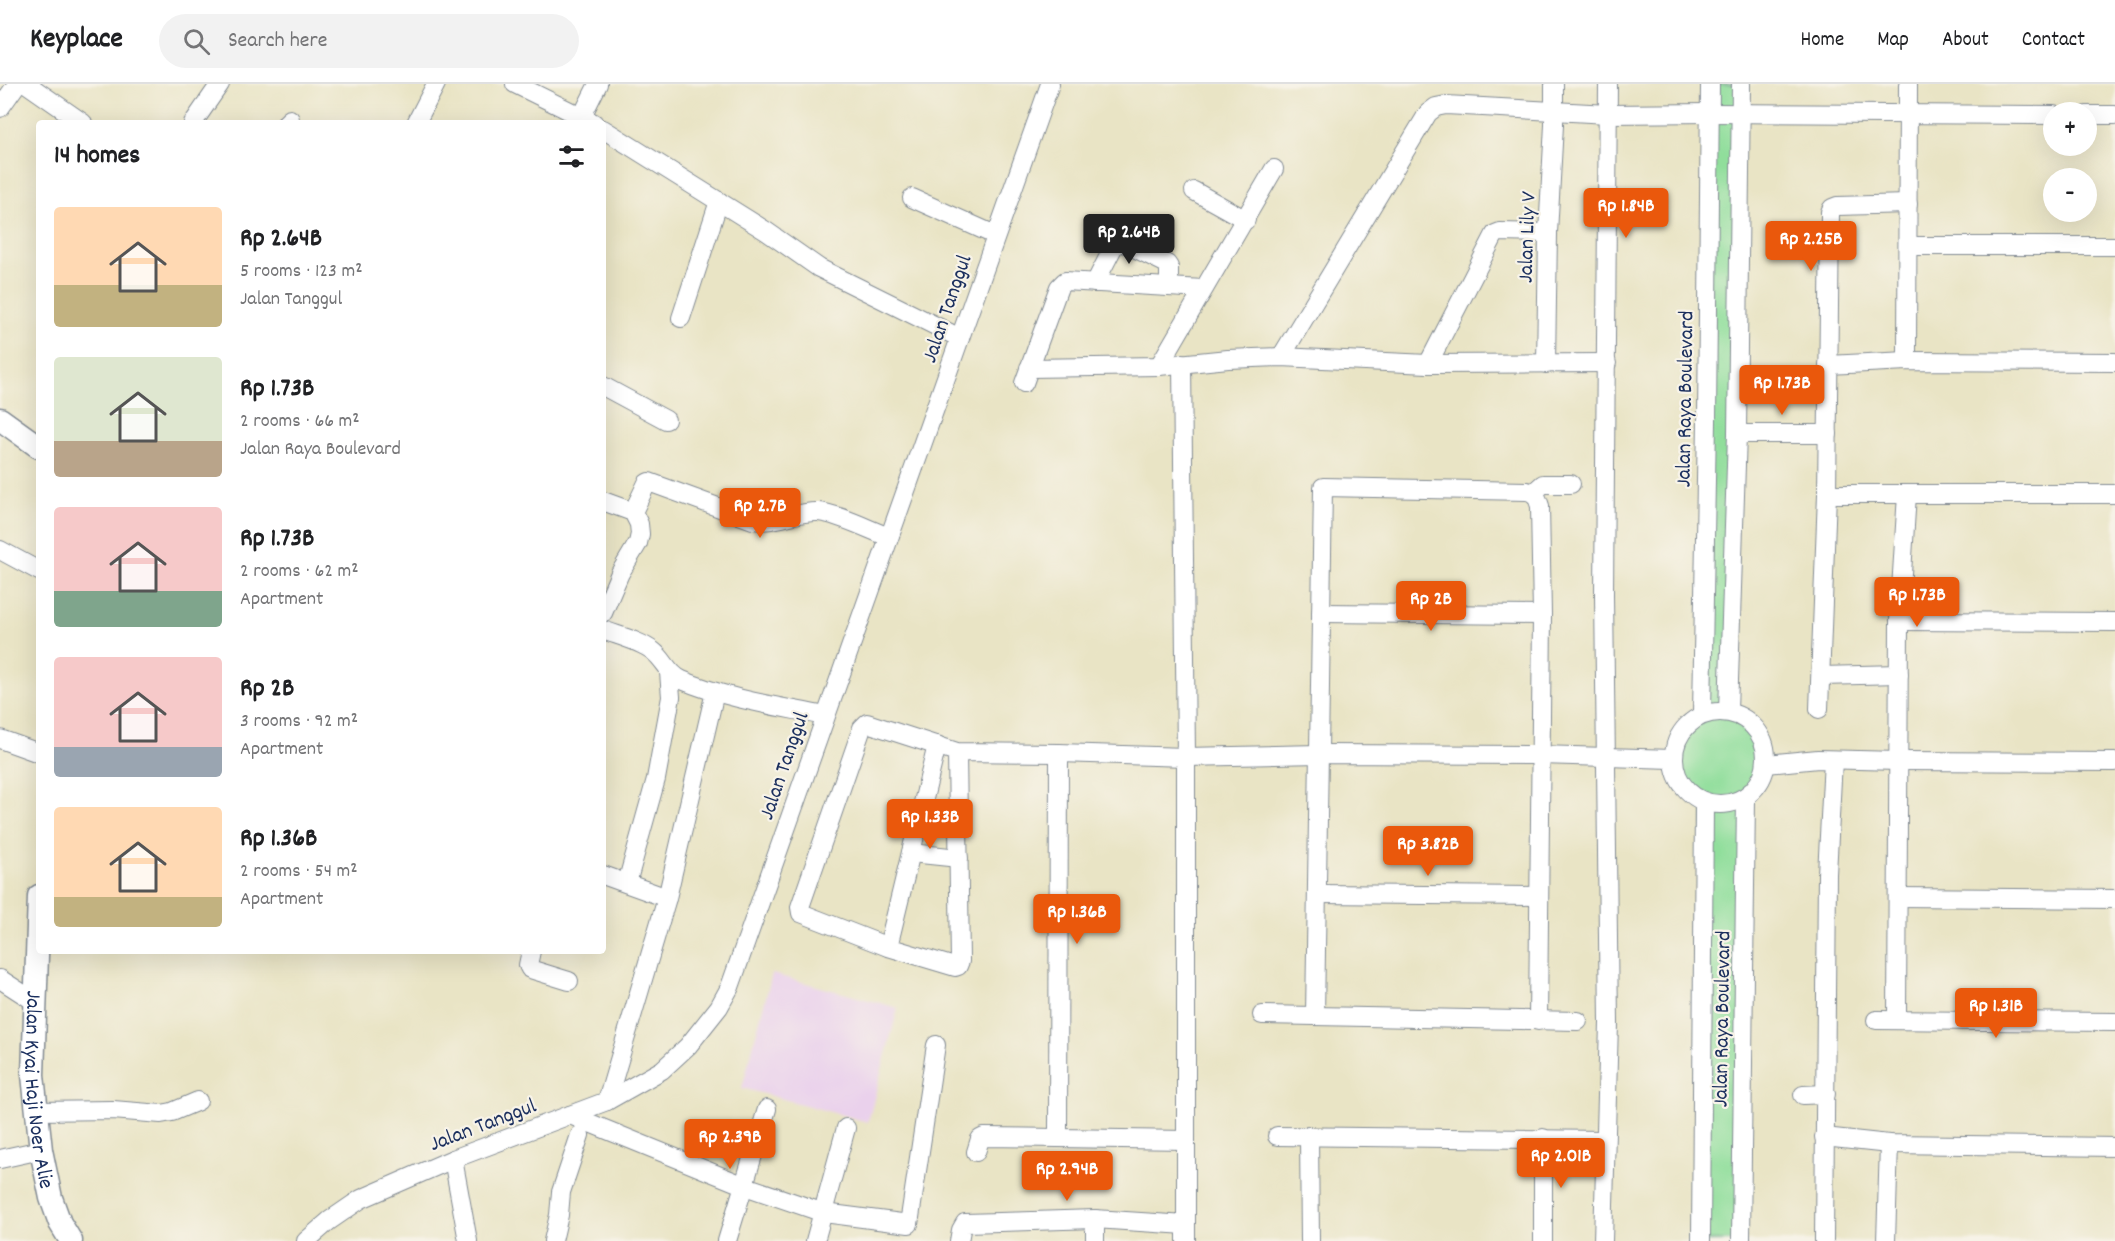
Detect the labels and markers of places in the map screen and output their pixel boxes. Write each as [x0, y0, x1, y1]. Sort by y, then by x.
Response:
pin: Rp 1.84B [1564, 188, 1688, 239]
pin: Rp 2.64B [1067, 214, 1191, 265]
pin: Rp 2.25B [1749, 221, 1873, 272]
pin: Rp 1.73B [1720, 365, 1844, 416]
pin: Rp 2.7B [705, 488, 815, 539]
pin: Rp 1.73B [1855, 577, 1979, 628]
pin: Rp 2B [1389, 581, 1473, 632]
pin: Rp 1.33B [868, 799, 992, 850]
pin: Rp 3.82B [1366, 826, 1490, 877]
pin: Rp 1.36B [1015, 894, 1139, 945]
pin: Rp 1.31B [1934, 988, 2058, 1039]
pin: Rp 2.39B [668, 1119, 792, 1170]
pin: Rp 2.01B [1499, 1138, 1623, 1189]
pin: Rp 2.94B [1005, 1151, 1129, 1202]

